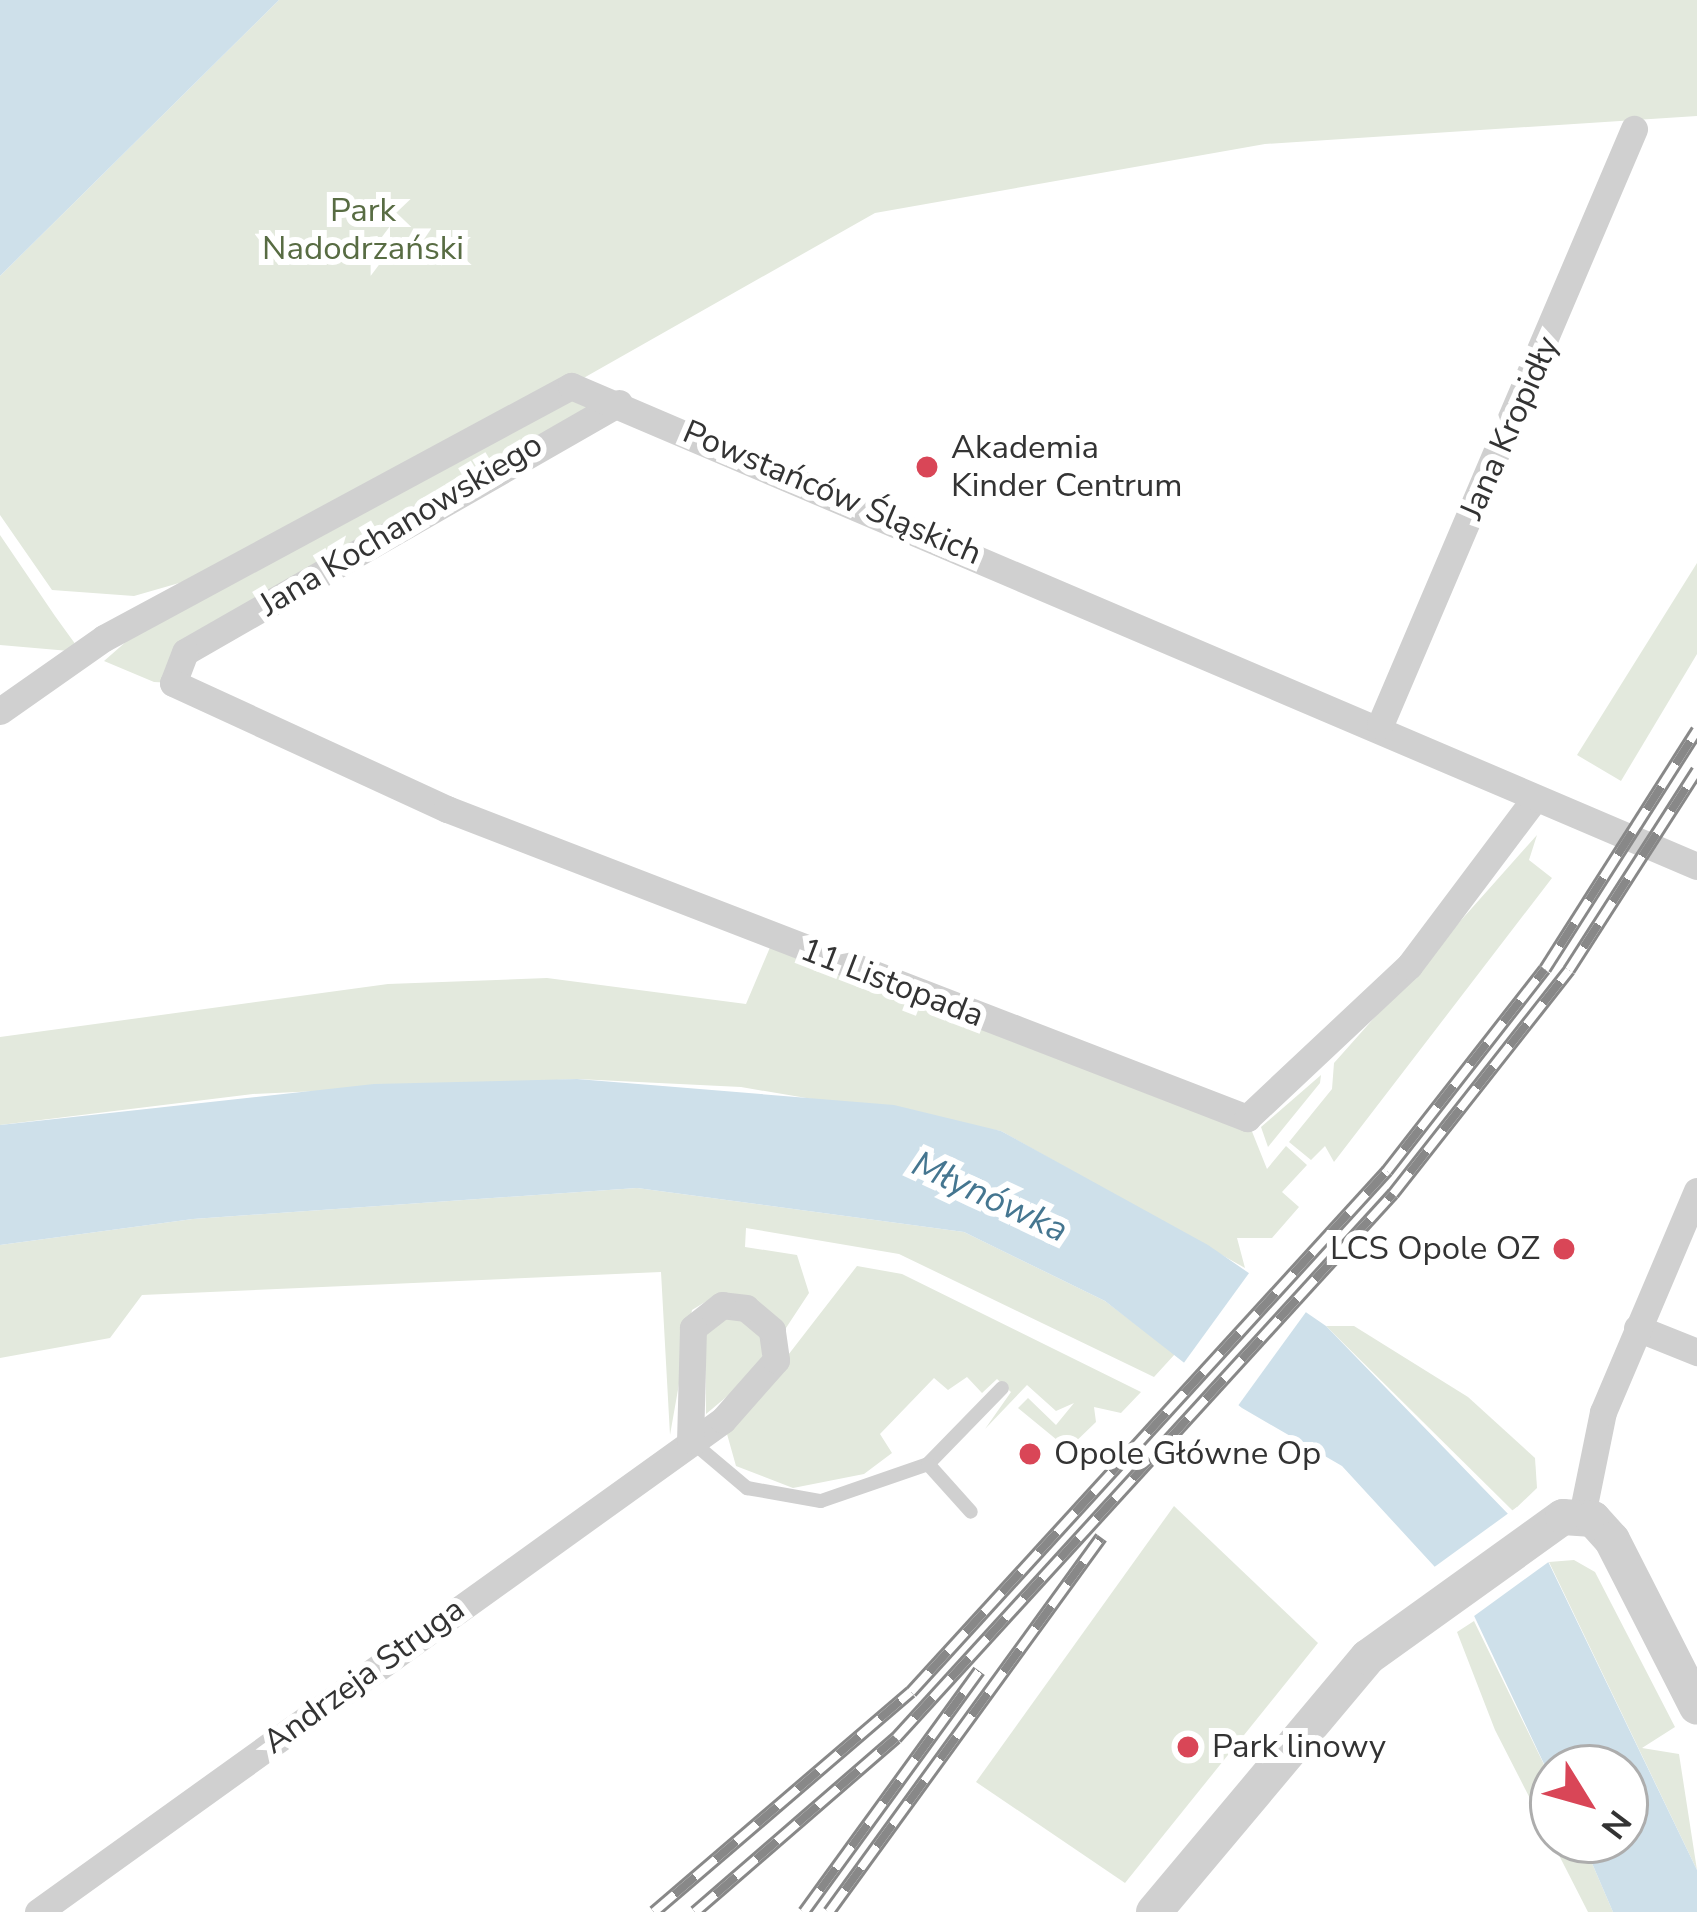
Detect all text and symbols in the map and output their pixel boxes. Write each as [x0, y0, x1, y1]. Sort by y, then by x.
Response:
park label: Park Nadodrzański [262, 191, 464, 269]
street label: Jana Kropidły [1452, 330, 1568, 526]
street label: Powstańców Śląskich [677, 412, 987, 574]
street label: Jana Kochanowskiego [253, 425, 549, 625]
place label: Akademia Kinder Centrum [951, 428, 1183, 506]
marker: Akademia Kinder Centrum [914, 454, 940, 480]
street label: 11 Listopada [795, 930, 989, 1036]
water label: Młynówka [905, 1142, 1075, 1252]
place label: LCS Opole OZ [1330, 1229, 1540, 1269]
marker: LCS Opole OZ [1551, 1236, 1577, 1262]
place label: Opole Główne Op [1054, 1434, 1321, 1474]
marker: Opole Główne Op [1017, 1441, 1043, 1467]
street label: Andrzeja Struga [256, 1590, 472, 1762]
place label: Park linowy [1212, 1727, 1386, 1767]
marker: Park linowy [1175, 1734, 1201, 1760]
north arrow [1529, 1744, 1649, 1864]
text: N [1590, 1801, 1641, 1848]

